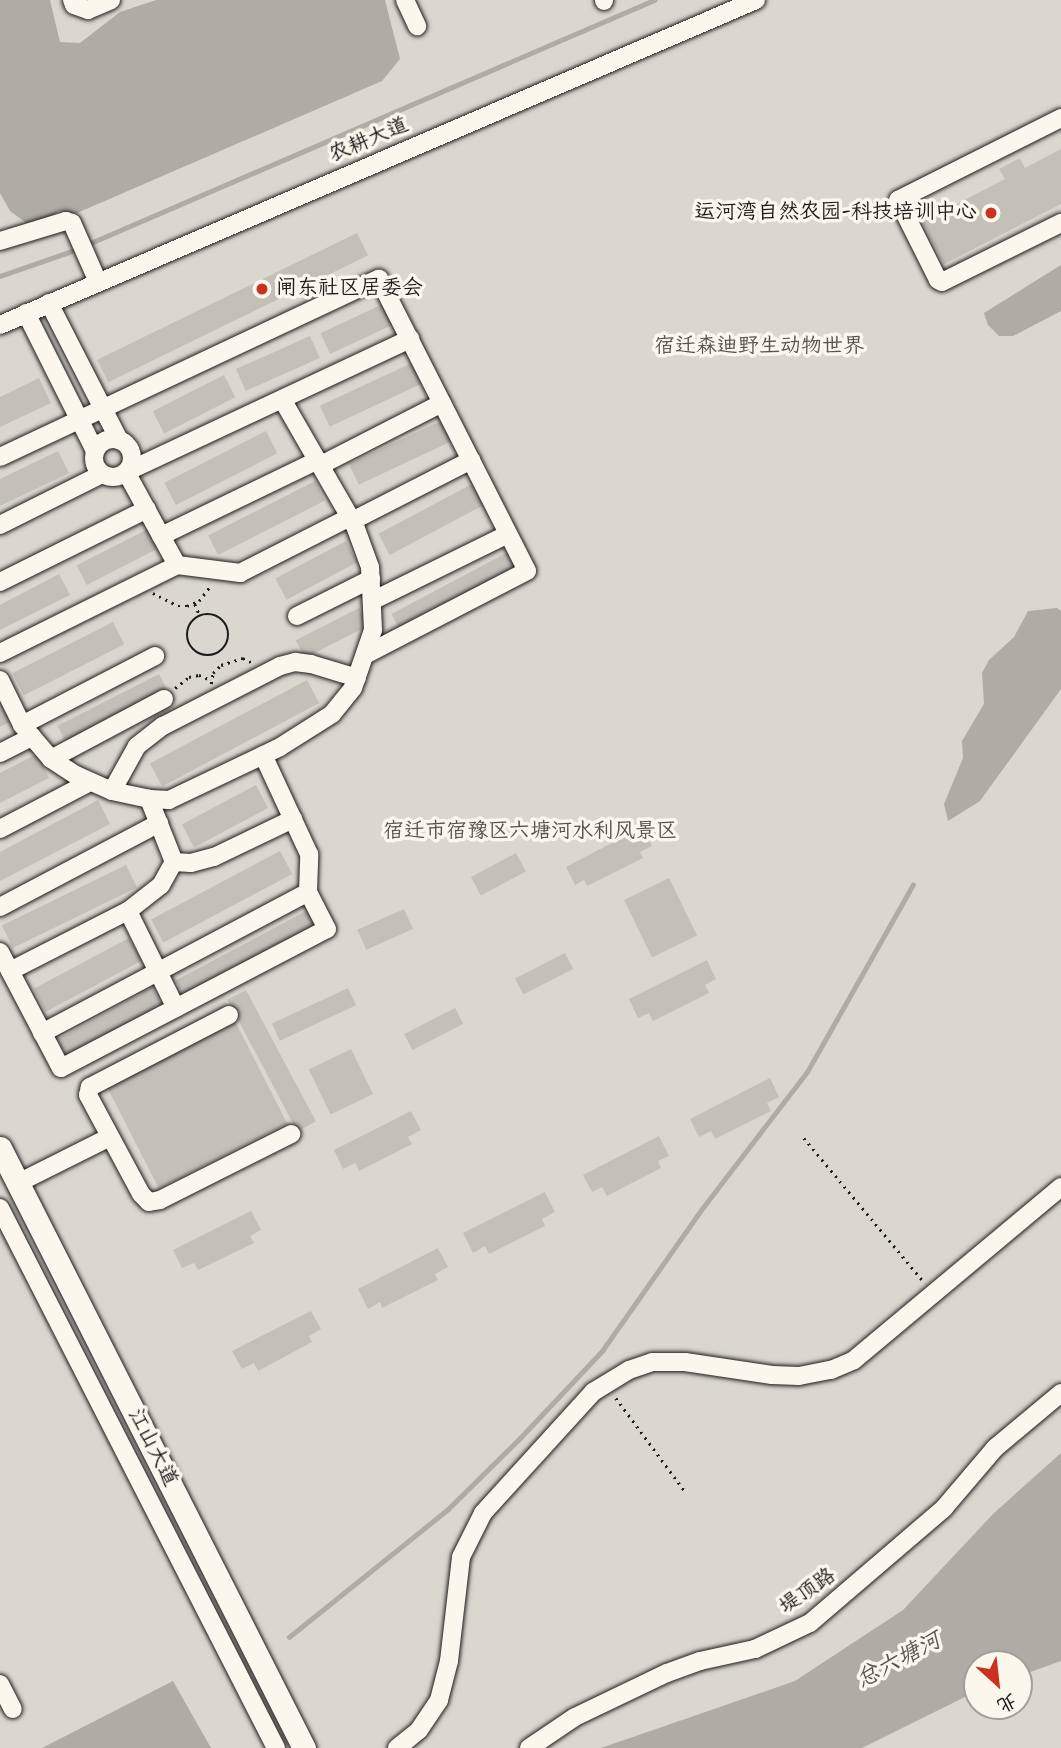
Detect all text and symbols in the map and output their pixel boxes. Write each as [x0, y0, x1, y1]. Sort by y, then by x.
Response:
street label: 农耕大道 [325, 113, 413, 169]
place label: 运河湾自然农园-科技培训中心 [694, 200, 977, 226]
marker: 运河湾自然农园-科技培训中心 [983, 205, 999, 221]
place label: 闸东社区居委会 [276, 276, 423, 302]
marker: 闸东社区居委会 [254, 281, 270, 297]
park label: 宿迁森迪野生动物世界 [654, 334, 864, 360]
park label: 宿迁市宿豫区六塘河水利风景区 [383, 819, 677, 845]
street label: 江山大道 [122, 1405, 182, 1491]
street label: 堤顶路 [775, 1564, 841, 1620]
water label: 总六塘河 [852, 1627, 946, 1695]
north arrow [963, 1650, 1033, 1720]
text: 北 [991, 1684, 1022, 1720]

